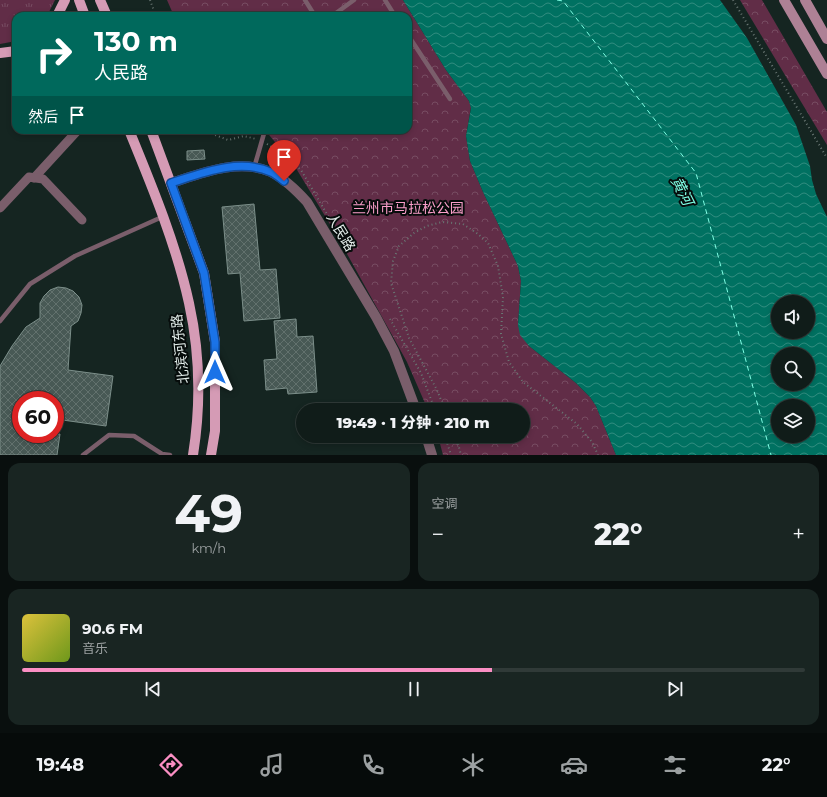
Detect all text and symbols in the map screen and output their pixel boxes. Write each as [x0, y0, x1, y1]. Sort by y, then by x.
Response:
text: 130 m [94, 24, 178, 58]
icon: right [28, 28, 80, 80]
text: 人民路 [94, 62, 148, 84]
icon: arrive [66, 104, 88, 126]
text: 然后 [28, 107, 58, 126]
pin [267, 140, 301, 181]
icon: arrive [273, 146, 295, 168]
water label: 黄河 [667, 173, 699, 211]
park label: 兰州市马拉松公园 [352, 199, 464, 217]
street label: 人民路 [322, 209, 360, 255]
map controls [771, 295, 815, 443]
button: sound [771, 295, 815, 339]
street label: 北滨河东路 [167, 313, 193, 385]
button: search [771, 347, 815, 391]
position arrow [194, 351, 236, 393]
speed limit sign: 60 [12, 391, 64, 443]
button: layers [771, 399, 815, 443]
text: 19:49 · 1 分钟 · 210 m [336, 413, 490, 432]
text: 49 [174, 482, 243, 545]
text: 空调 [432, 495, 458, 511]
text: 22° [594, 516, 642, 553]
text: − [432, 521, 444, 548]
text: + [792, 521, 805, 548]
text: km/h [191, 540, 226, 556]
text: 90.6 FM [82, 619, 143, 638]
text: 音乐 [82, 640, 108, 656]
icon: previous [142, 678, 164, 700]
icon: pause [403, 678, 425, 700]
icon: next [664, 678, 686, 700]
icon: directions [157, 751, 185, 779]
icon: music [258, 751, 286, 779]
icon: phone [359, 751, 387, 779]
icon: climate [459, 751, 487, 779]
icon: car [560, 751, 588, 779]
icon: filters [661, 751, 689, 779]
text: 19:48 [36, 754, 84, 776]
text: 22° [762, 754, 791, 776]

